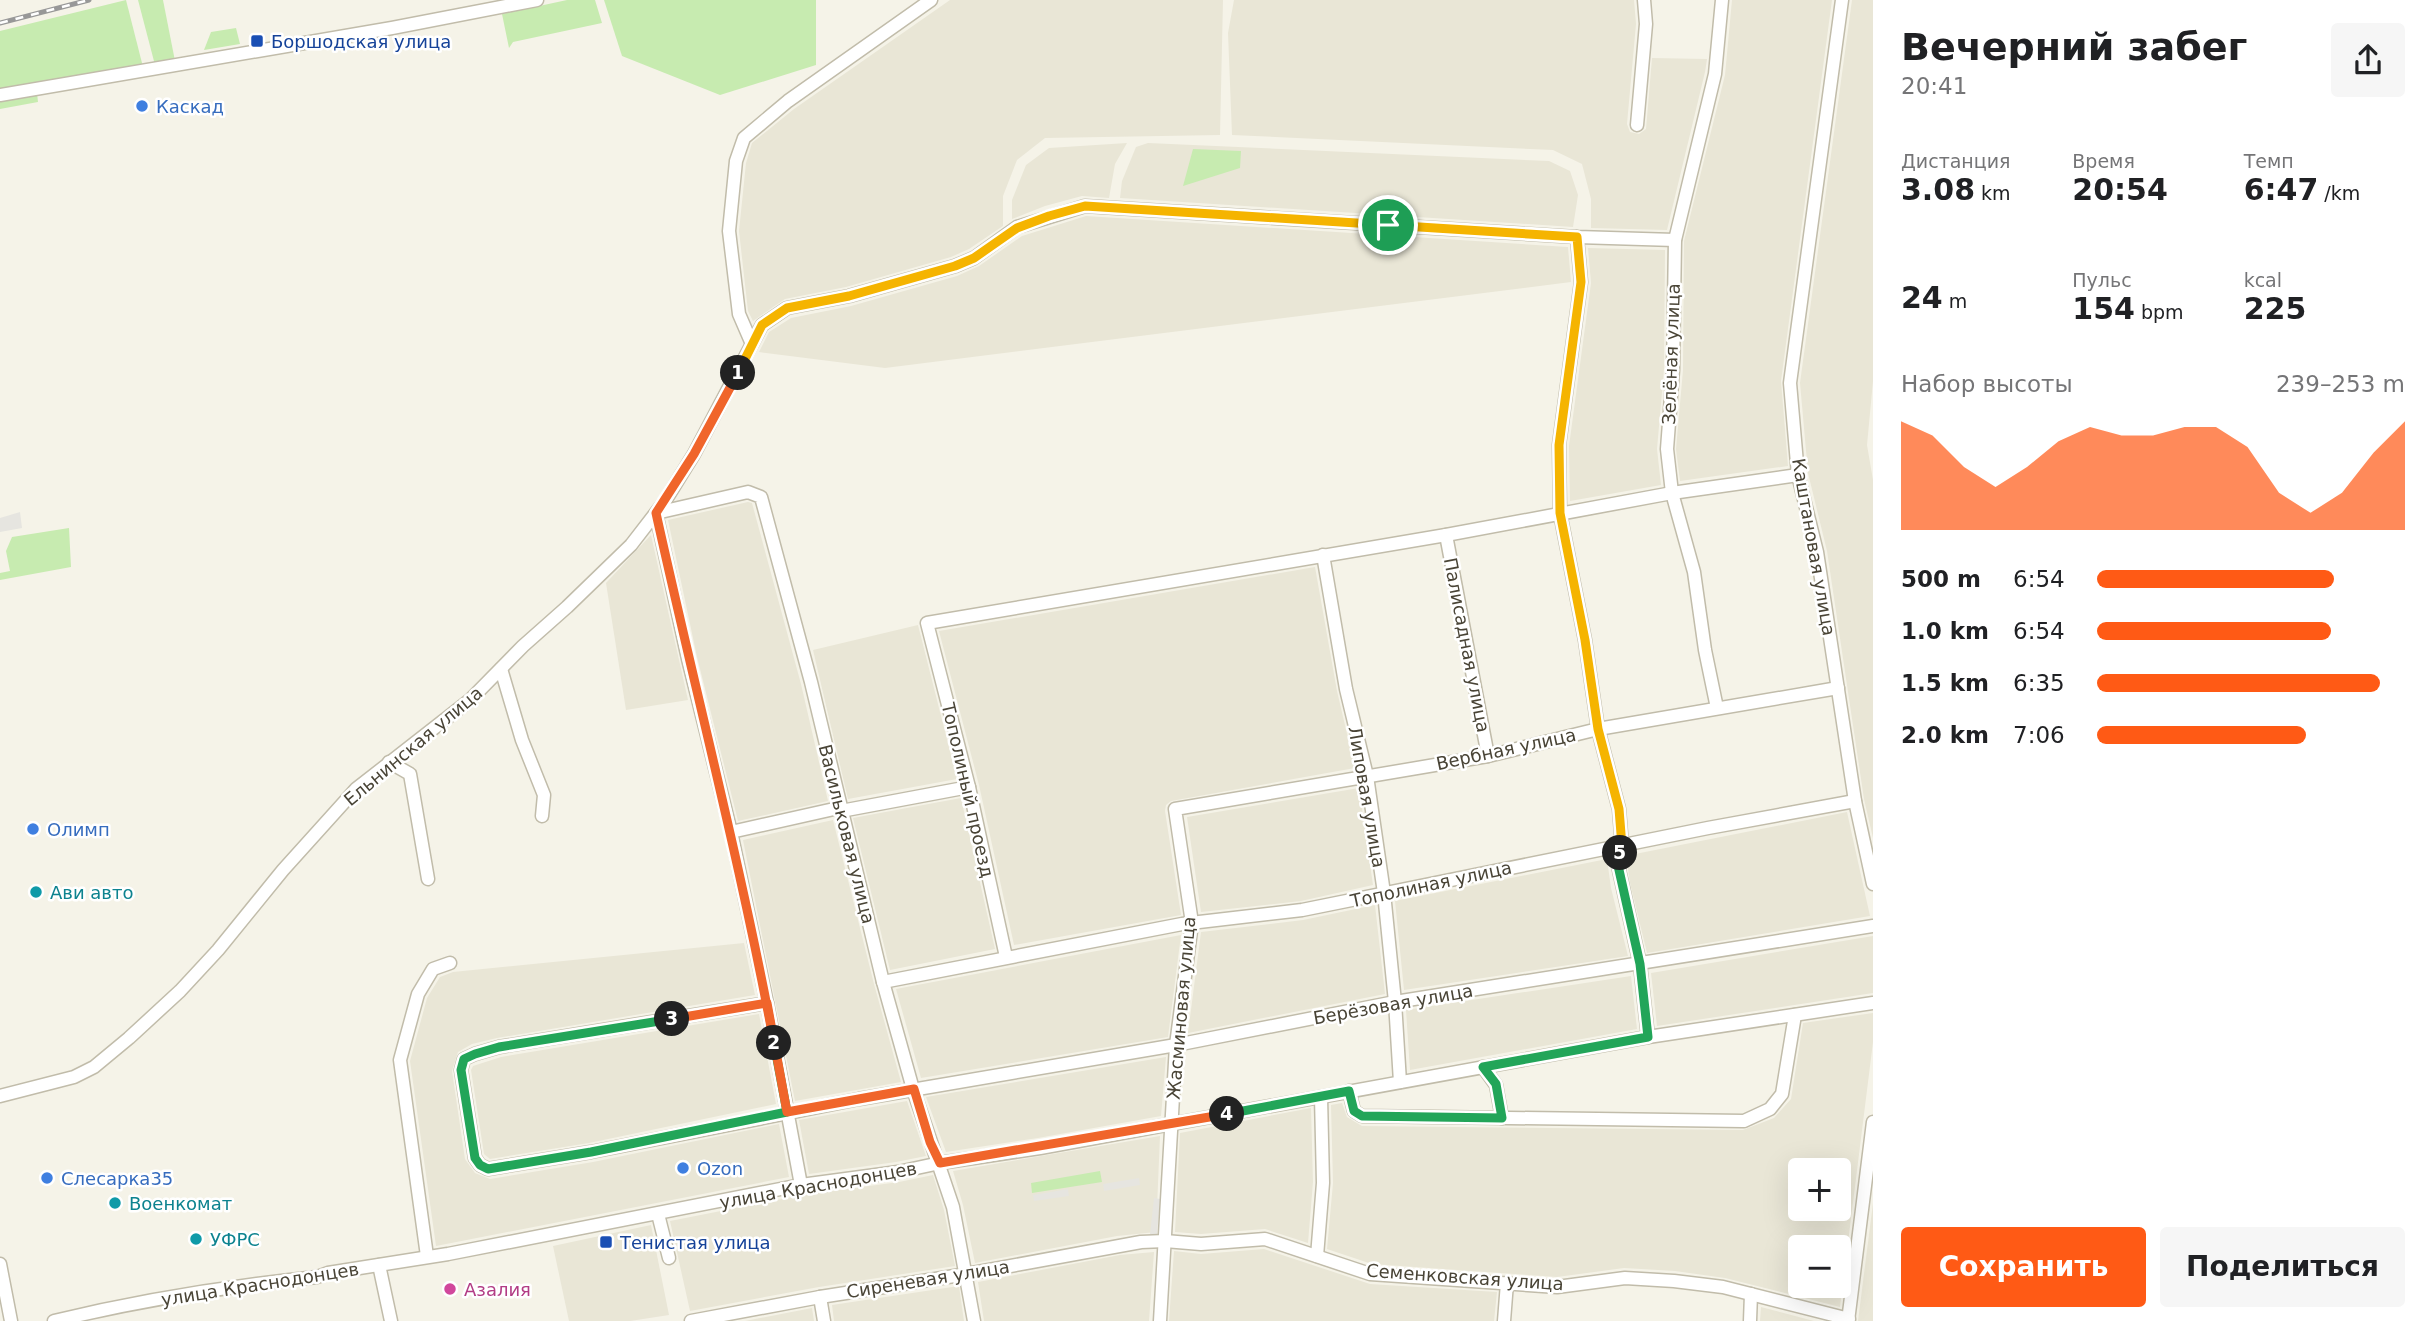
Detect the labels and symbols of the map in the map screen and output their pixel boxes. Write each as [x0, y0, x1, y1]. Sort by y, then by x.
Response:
place label: Боршодская улица [271, 31, 451, 52]
marker: Боршодская улица [249, 33, 265, 49]
place label: Каскад [156, 96, 224, 117]
marker: Каскад [134, 98, 150, 114]
pin [1358, 195, 1418, 255]
street label: Зелёная улица [1658, 283, 1684, 425]
pin: 1 [720, 356, 756, 390]
street label: Каштановая улица [1788, 457, 1840, 637]
street label: Палисадная улица [1440, 556, 1494, 734]
street label: Ельнинская улица [340, 682, 486, 810]
street label: Тополиный проезд [937, 700, 998, 879]
street label: Вербная улица [1434, 724, 1578, 774]
street label: Липовая улица [1344, 725, 1390, 869]
street label: Васильковая улица [815, 742, 879, 926]
place label: Олимп [47, 819, 110, 840]
marker: Олимп [25, 821, 41, 837]
pin: 5 [1602, 836, 1638, 870]
street label: Тополиная улица [1347, 857, 1514, 912]
place label: Ави авто [50, 882, 133, 903]
marker: Ави авто [28, 884, 44, 900]
street label: Жасминовая улица [1163, 916, 1199, 1100]
street label: Берёзовая улица [1311, 980, 1475, 1028]
pin: 3 [654, 1002, 690, 1036]
pin: 2 [756, 1026, 792, 1060]
pin: 4 [1210, 1096, 1244, 1132]
street label: улица Краснодонцев [718, 1157, 918, 1213]
place label: Ozon [697, 1158, 743, 1179]
marker: Ozon [675, 1160, 691, 1176]
place label: Слесарка35 [61, 1168, 173, 1189]
marker: Слесарка35 [39, 1170, 55, 1186]
place label: Военкомат [129, 1193, 232, 1214]
marker: Военкомат [107, 1195, 123, 1211]
place label: УФРС [210, 1229, 260, 1250]
marker: УФРС [188, 1231, 204, 1247]
place label: Тенистая улица [619, 1232, 771, 1253]
marker: Тенистая улица [598, 1234, 614, 1250]
street label: Сиреневая улица [845, 1256, 1011, 1302]
street label: улица Краснодонцев [160, 1258, 360, 1310]
street label: Семенковская улица [1365, 1260, 1565, 1294]
place label: Азалия [464, 1279, 531, 1300]
marker: Азалия [442, 1281, 458, 1297]

